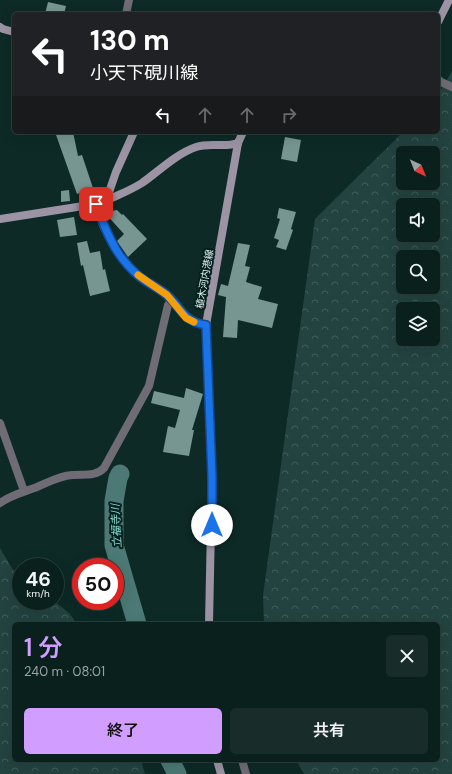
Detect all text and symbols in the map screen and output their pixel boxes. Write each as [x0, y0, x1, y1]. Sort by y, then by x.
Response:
text: 130 m [90, 22, 170, 59]
icon: left [24, 28, 76, 80]
text: 小天下硯川線 [90, 61, 198, 85]
icon: left [152, 104, 174, 126]
icon: ahead [194, 104, 216, 126]
icon: ahead [236, 104, 258, 126]
icon: right [278, 104, 300, 126]
north arrow [396, 146, 440, 190]
map controls [396, 146, 440, 346]
pin [79, 187, 113, 221]
icon: arrive [85, 193, 107, 215]
button: sound [396, 198, 440, 242]
street label: 植木河内港線 [193, 248, 216, 310]
button: search [396, 250, 440, 294]
button: layers [396, 302, 440, 346]
water label: 立福寺川 [108, 503, 124, 548]
position arrow [191, 504, 233, 546]
speed limit sign: 50 [72, 558, 124, 610]
text: 46 [25, 566, 51, 592]
text: km/h [26, 587, 50, 600]
text: 1 分 [24, 632, 62, 663]
button: close [386, 635, 428, 677]
text: 240 m · 08:01 [24, 663, 105, 680]
button: 終了 [24, 708, 222, 754]
button: 共有 [230, 708, 428, 754]

